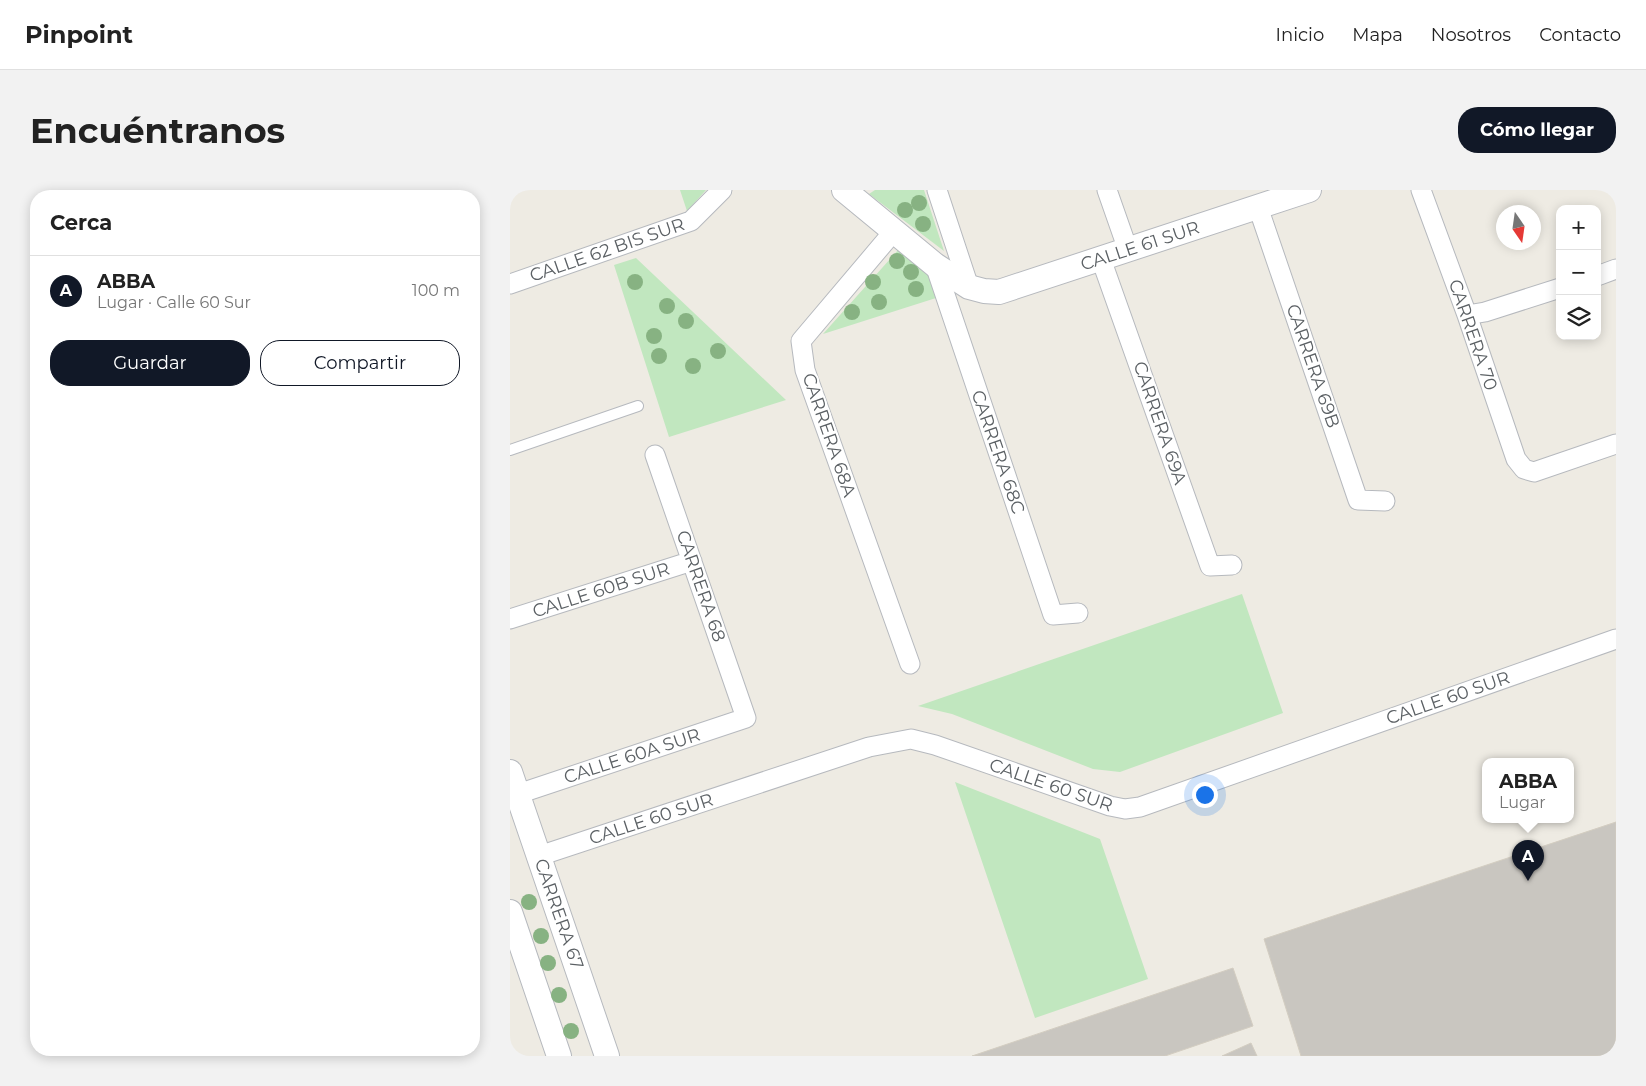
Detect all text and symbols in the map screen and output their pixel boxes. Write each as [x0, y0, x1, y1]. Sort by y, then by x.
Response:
text: Pinpoint [25, 20, 133, 49]
text: Inicio [1276, 24, 1324, 46]
text: Mapa [1352, 24, 1403, 46]
text: Nosotros [1431, 24, 1511, 46]
text: Contacto [1539, 24, 1621, 46]
button: Cómo llegar [1458, 107, 1616, 153]
text: Encuéntranos [30, 109, 285, 152]
north arrow [1496, 205, 1541, 250]
map controls [1556, 205, 1601, 340]
button: + [1556, 205, 1601, 250]
text: Cerca [50, 210, 112, 235]
street label: CALLE 62 BIS SUR [527, 213, 687, 287]
street label: CALLE 61 SUR [1078, 216, 1202, 276]
button: − [1556, 250, 1601, 295]
text: ABBA [97, 270, 155, 293]
street label: CARRERA 70 [1444, 276, 1502, 394]
text: A [60, 281, 72, 300]
text: 100 m [412, 281, 460, 300]
text: Lugar · Calle 60 Sur [97, 293, 251, 312]
button: layers [1556, 295, 1601, 340]
street label: CARRERA 69B [1282, 301, 1344, 431]
button: Guardar [50, 340, 250, 386]
button: Compartir [260, 340, 460, 386]
street label: CARRERA 69A [1129, 359, 1191, 488]
street label: CARRERA 68A [798, 370, 860, 500]
street label: CARRERA 68C [967, 387, 1030, 517]
street label: CARRERA 68 [672, 527, 730, 645]
street label: CALLE 60B SUR [530, 557, 672, 623]
street label: CALLE 60 SUR [1383, 667, 1513, 729]
street label: CALLE 60A SUR [561, 724, 703, 788]
street label: CALLE 60 SUR [986, 754, 1116, 816]
popup [1482, 758, 1574, 823]
text: ABBA [1499, 770, 1557, 793]
your location [1192, 782, 1218, 808]
street label: CALLE 60 SUR [586, 789, 716, 849]
text: Lugar [1499, 793, 1546, 812]
pin: A [1512, 840, 1544, 881]
street label: CARRERA 67 [530, 856, 588, 972]

